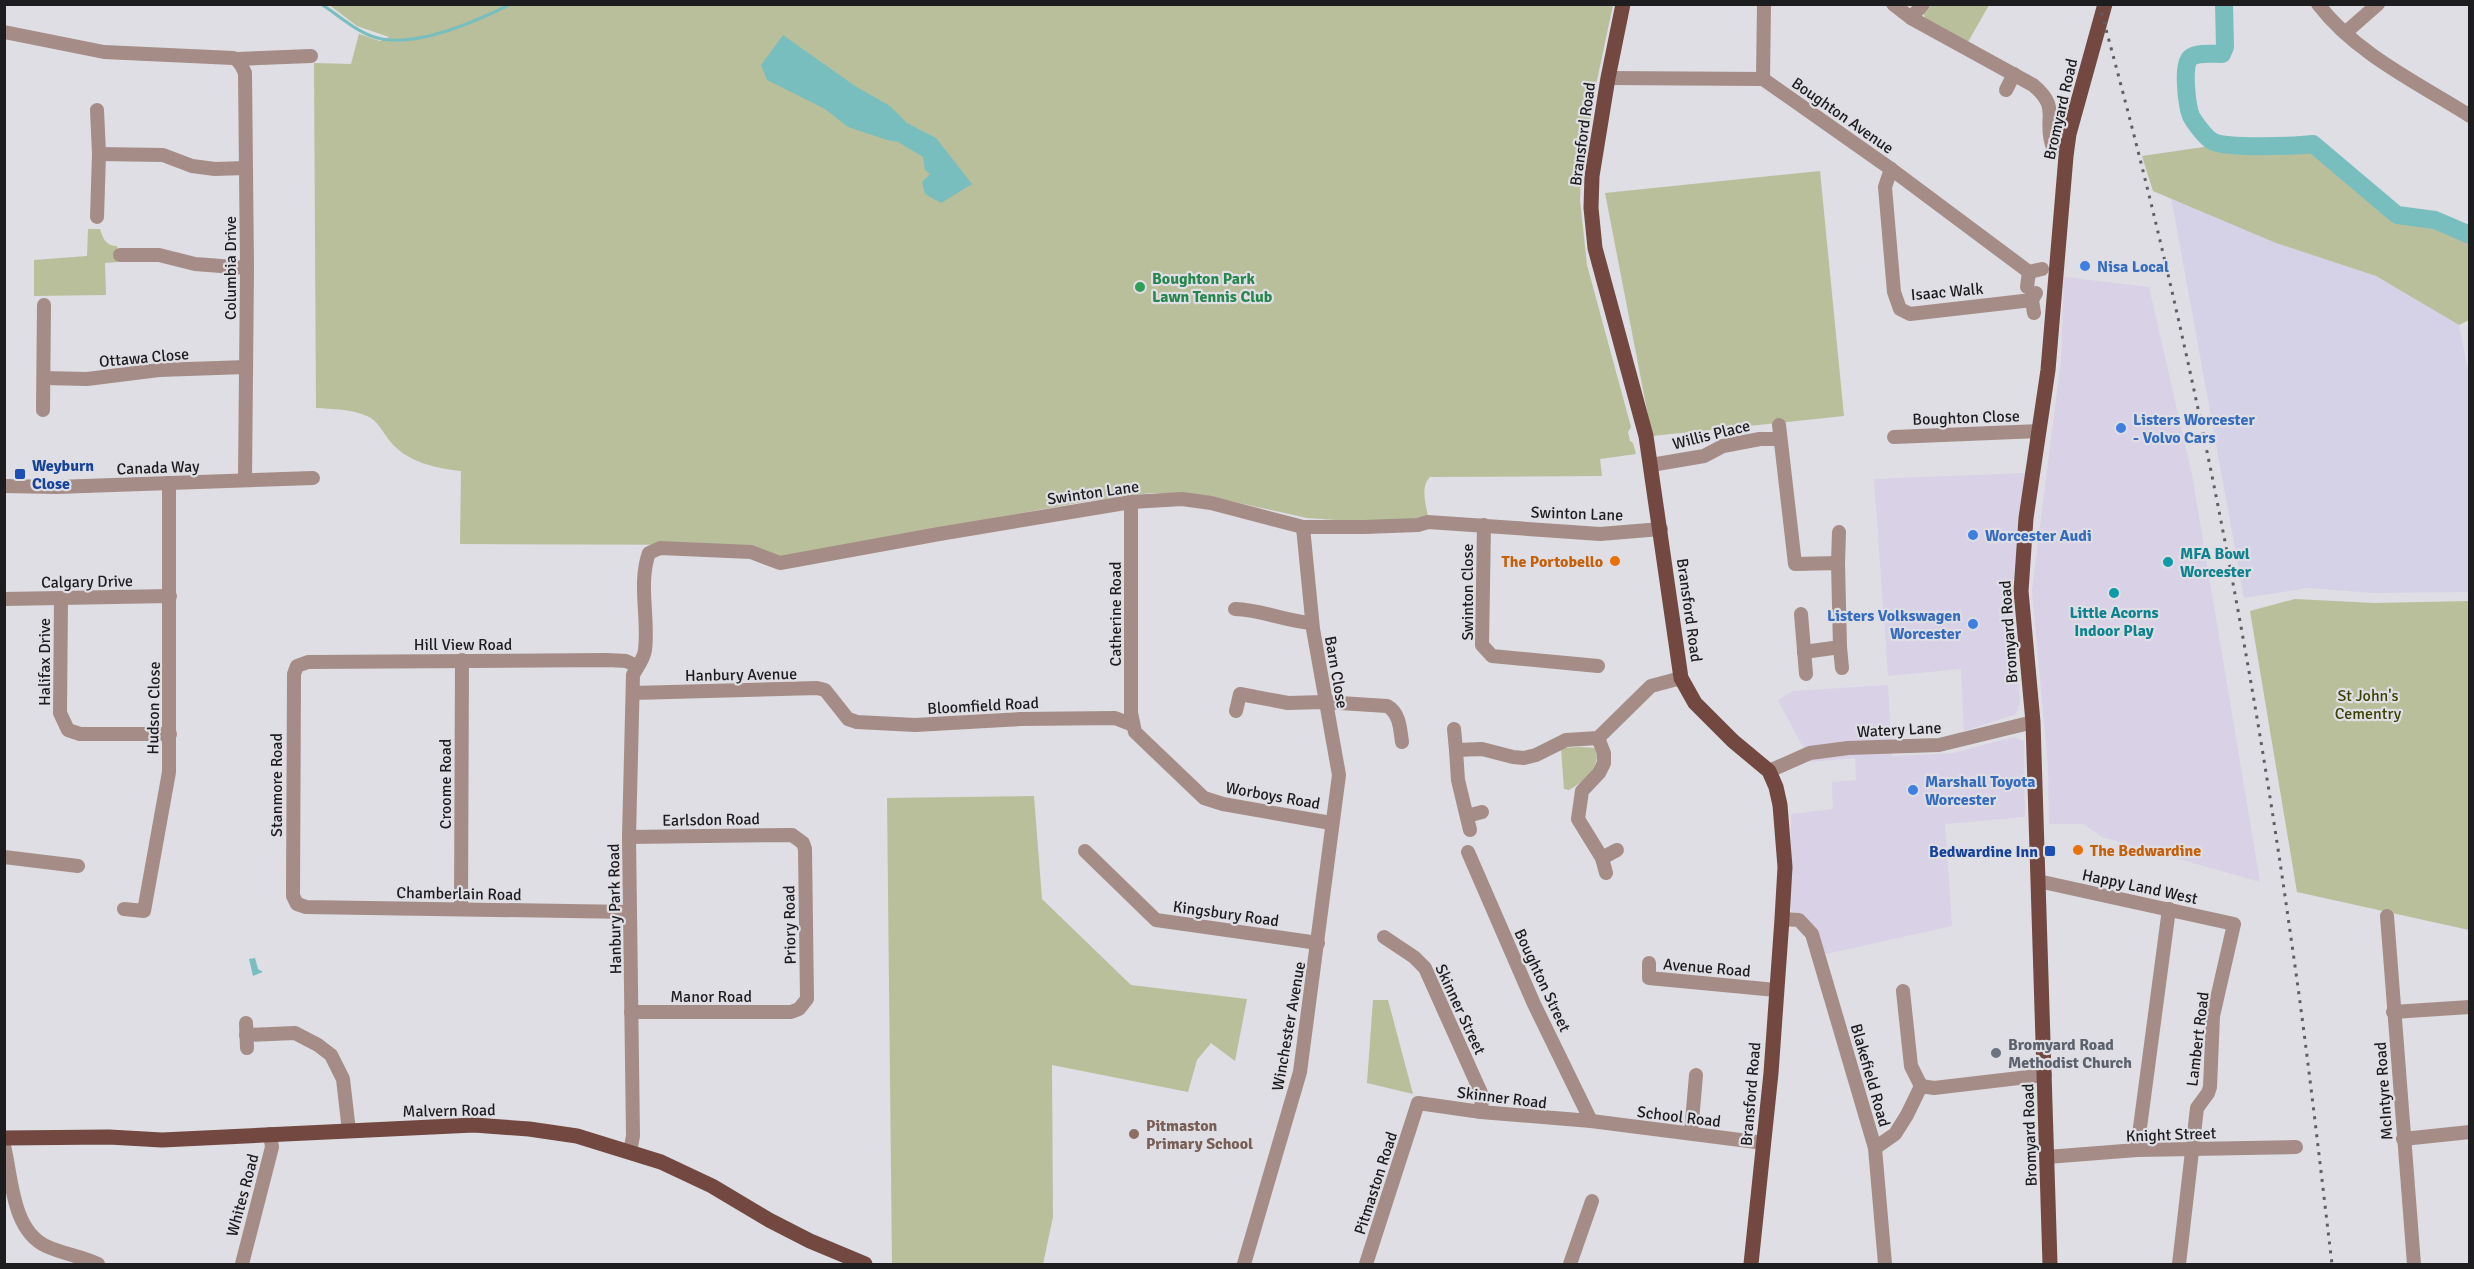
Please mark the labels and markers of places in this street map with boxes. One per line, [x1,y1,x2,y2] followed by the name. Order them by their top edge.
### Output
[2097,257,2169,277] place label: Nisa Local
[2078,259,2092,273] marker: Nisa Local
[1152,269,1273,307] place label: Boughton Park Lawn Tennis Club
[1133,280,1147,294] marker: Boughton Park Lawn Tennis Club
[2133,410,2255,448] place label: Listers Worcester - Volvo Cars
[2114,421,2128,435] marker: Listers Worcester - Volvo Cars
[32,456,94,494] place label: Weyburn Close
[13,467,27,481] marker: Weyburn Close
[1985,526,2092,546] place label: Worcester Audi
[1966,528,1980,542] marker: Worcester Audi
[2180,544,2252,582] place label: MFA Bowl Worcester
[1502,552,1603,572] place label: The Portobello
[1608,554,1622,568] marker: The Portobello
[2161,555,2175,569] marker: MFA Bowl Worcester
[2107,586,2121,600] marker: Little Acorns Indoor Play
[2069,603,2159,641] place label: Little Acorns Indoor Play
[1827,606,1962,644] place label: Listers Volkswagen Worcester
[1966,617,1980,631] marker: Listers Volkswagen Worcester
[1925,772,2036,810] place label: Marshall Toyota Worcester
[1906,783,1920,797] marker: Marshall Toyota Worcester
[2090,841,2201,861] place label: The Bedwardine
[1929,842,2038,862] place label: Bedwardine Inn
[2071,843,2085,857] marker: The Bedwardine
[2043,844,2057,858] marker: Bedwardine Inn
[2008,1035,2132,1073] place label: Bromyard Road Methodist Church
[1989,1046,2003,1060] marker: Bromyard Road Methodist Church
[1146,1116,1253,1154] place label: Pitmaston Primary School
[1127,1127,1141,1141] marker: Pitmaston Primary School

